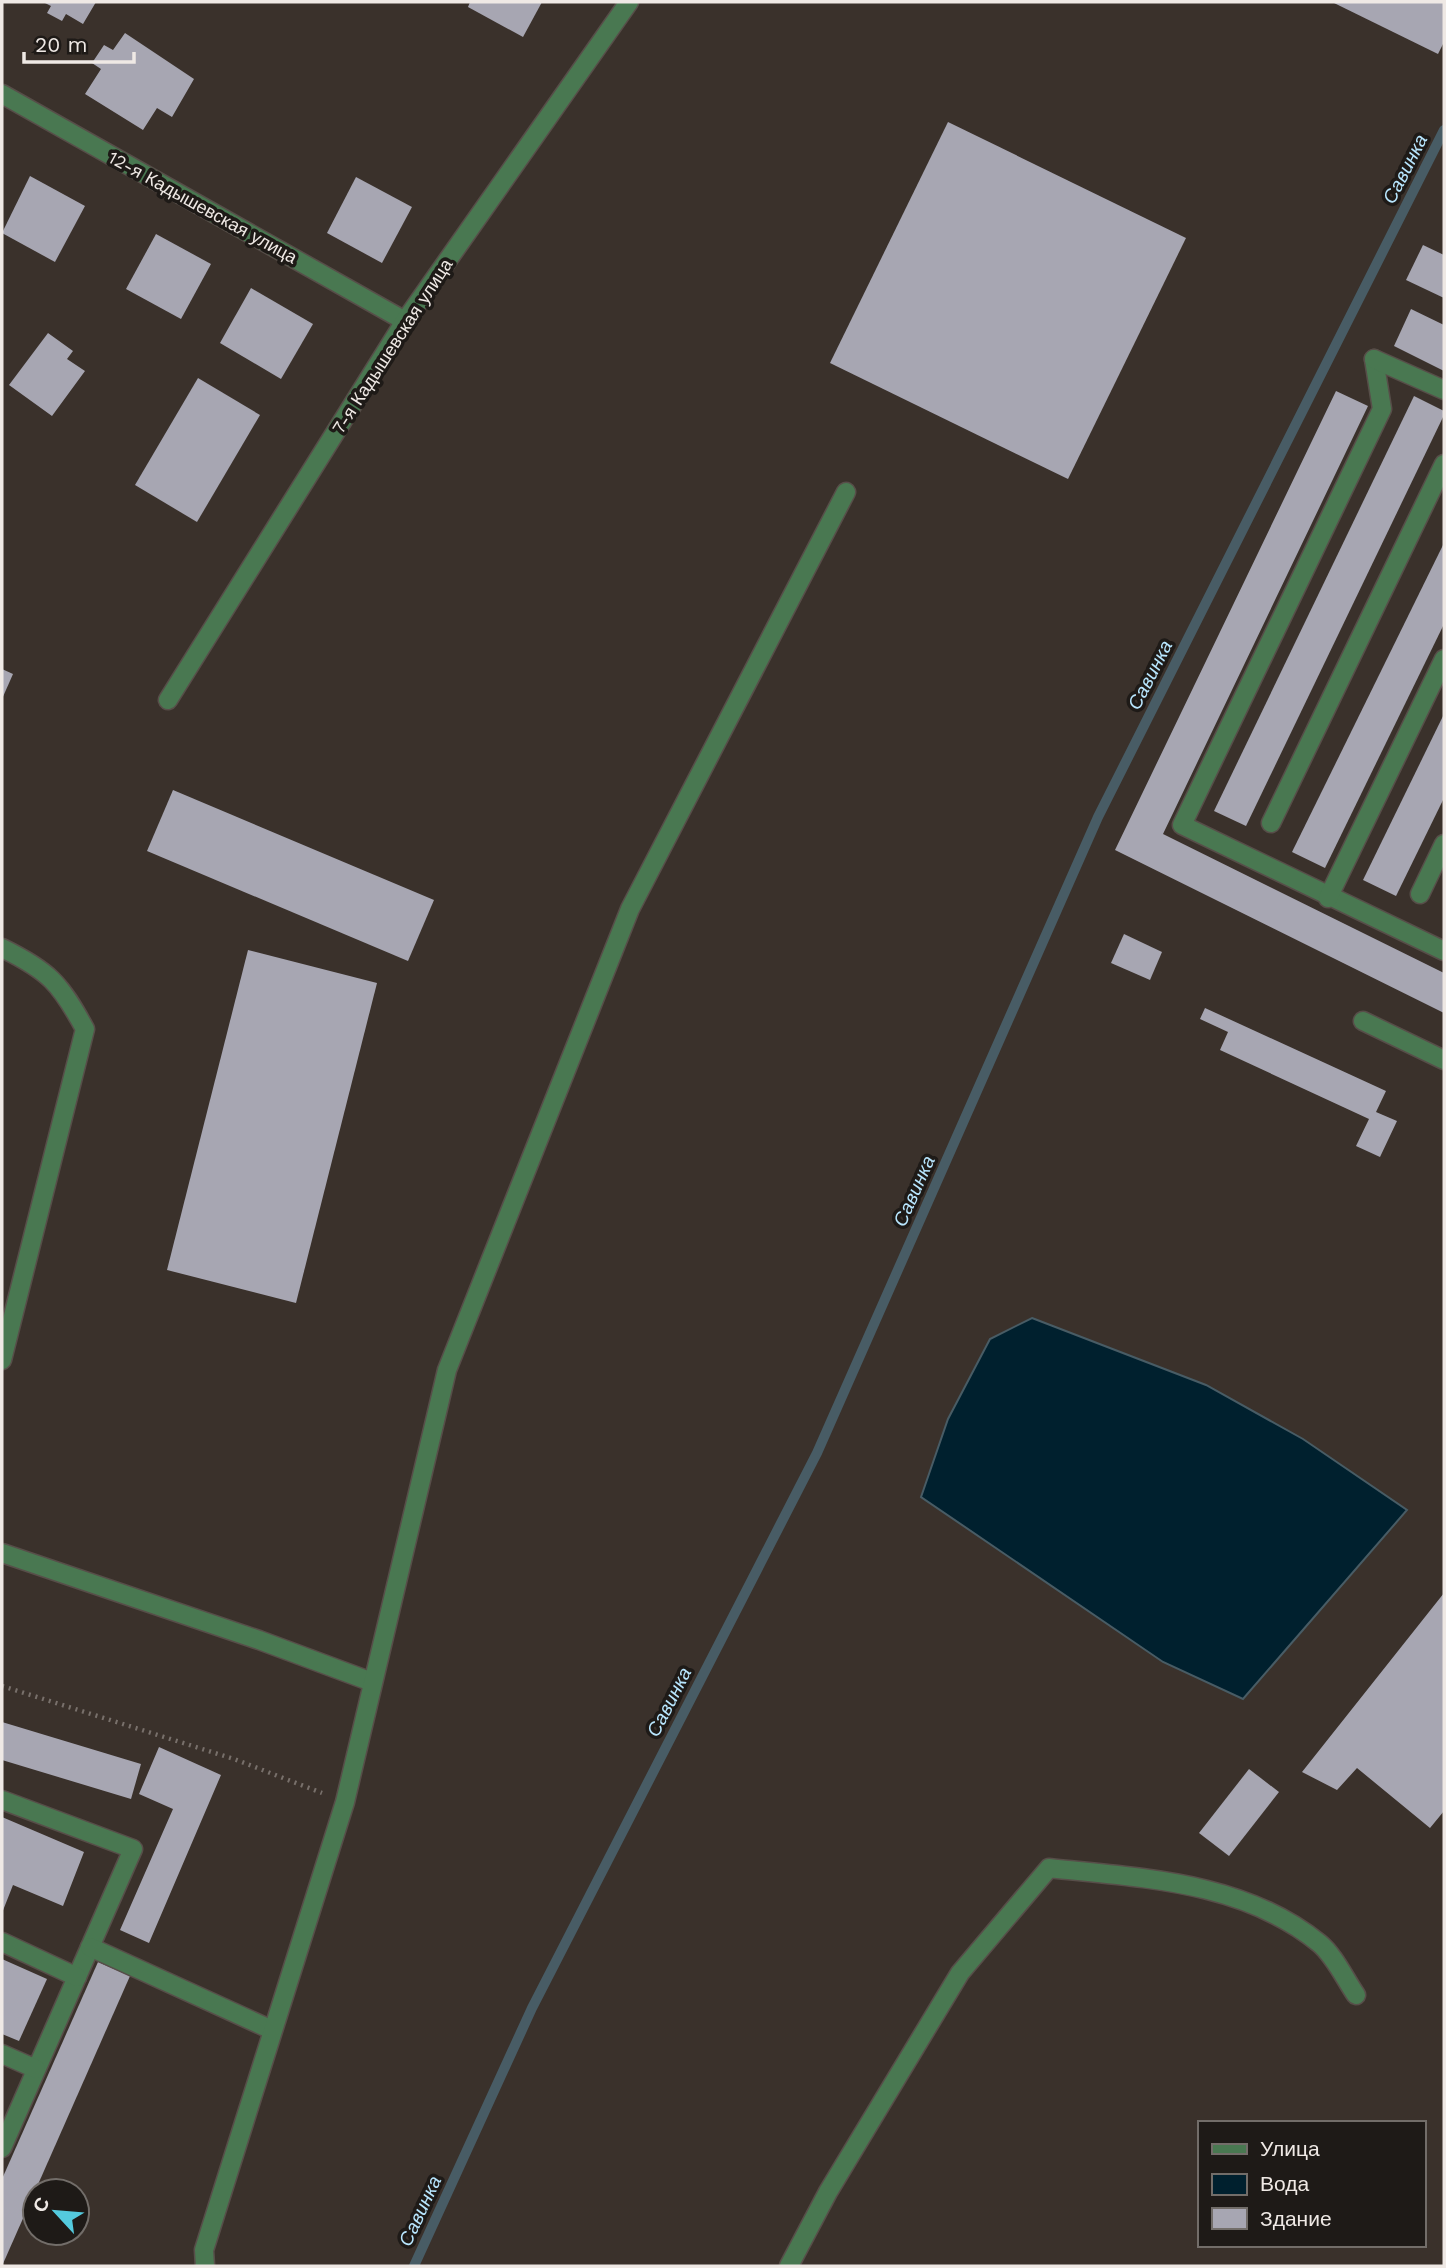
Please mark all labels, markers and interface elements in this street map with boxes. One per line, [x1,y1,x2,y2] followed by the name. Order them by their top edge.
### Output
[24,21,135,65] scale bar
[35,32,87,57] text: 20 m
[1378,130,1432,208] water label: Савинка
[105,146,302,268] street label: 12-я Кадышевская улица
[327,254,457,438] street label: 7-я Кадышевская улица
[1123,636,1177,714] water label: Савинка
[888,1152,940,1230] water label: Савинка
[642,1663,696,1741] water label: Савинка
[1198,2121,1425,2247] legend
[1260,2136,1320,2161] text: Улица
[1260,2171,1309,2196] text: Вода
[394,2172,446,2250] water label: Савинка
[21,2177,91,2247] north arrow
[28,2193,55,2216] text: С
[1260,2206,1332,2231] text: Здание

